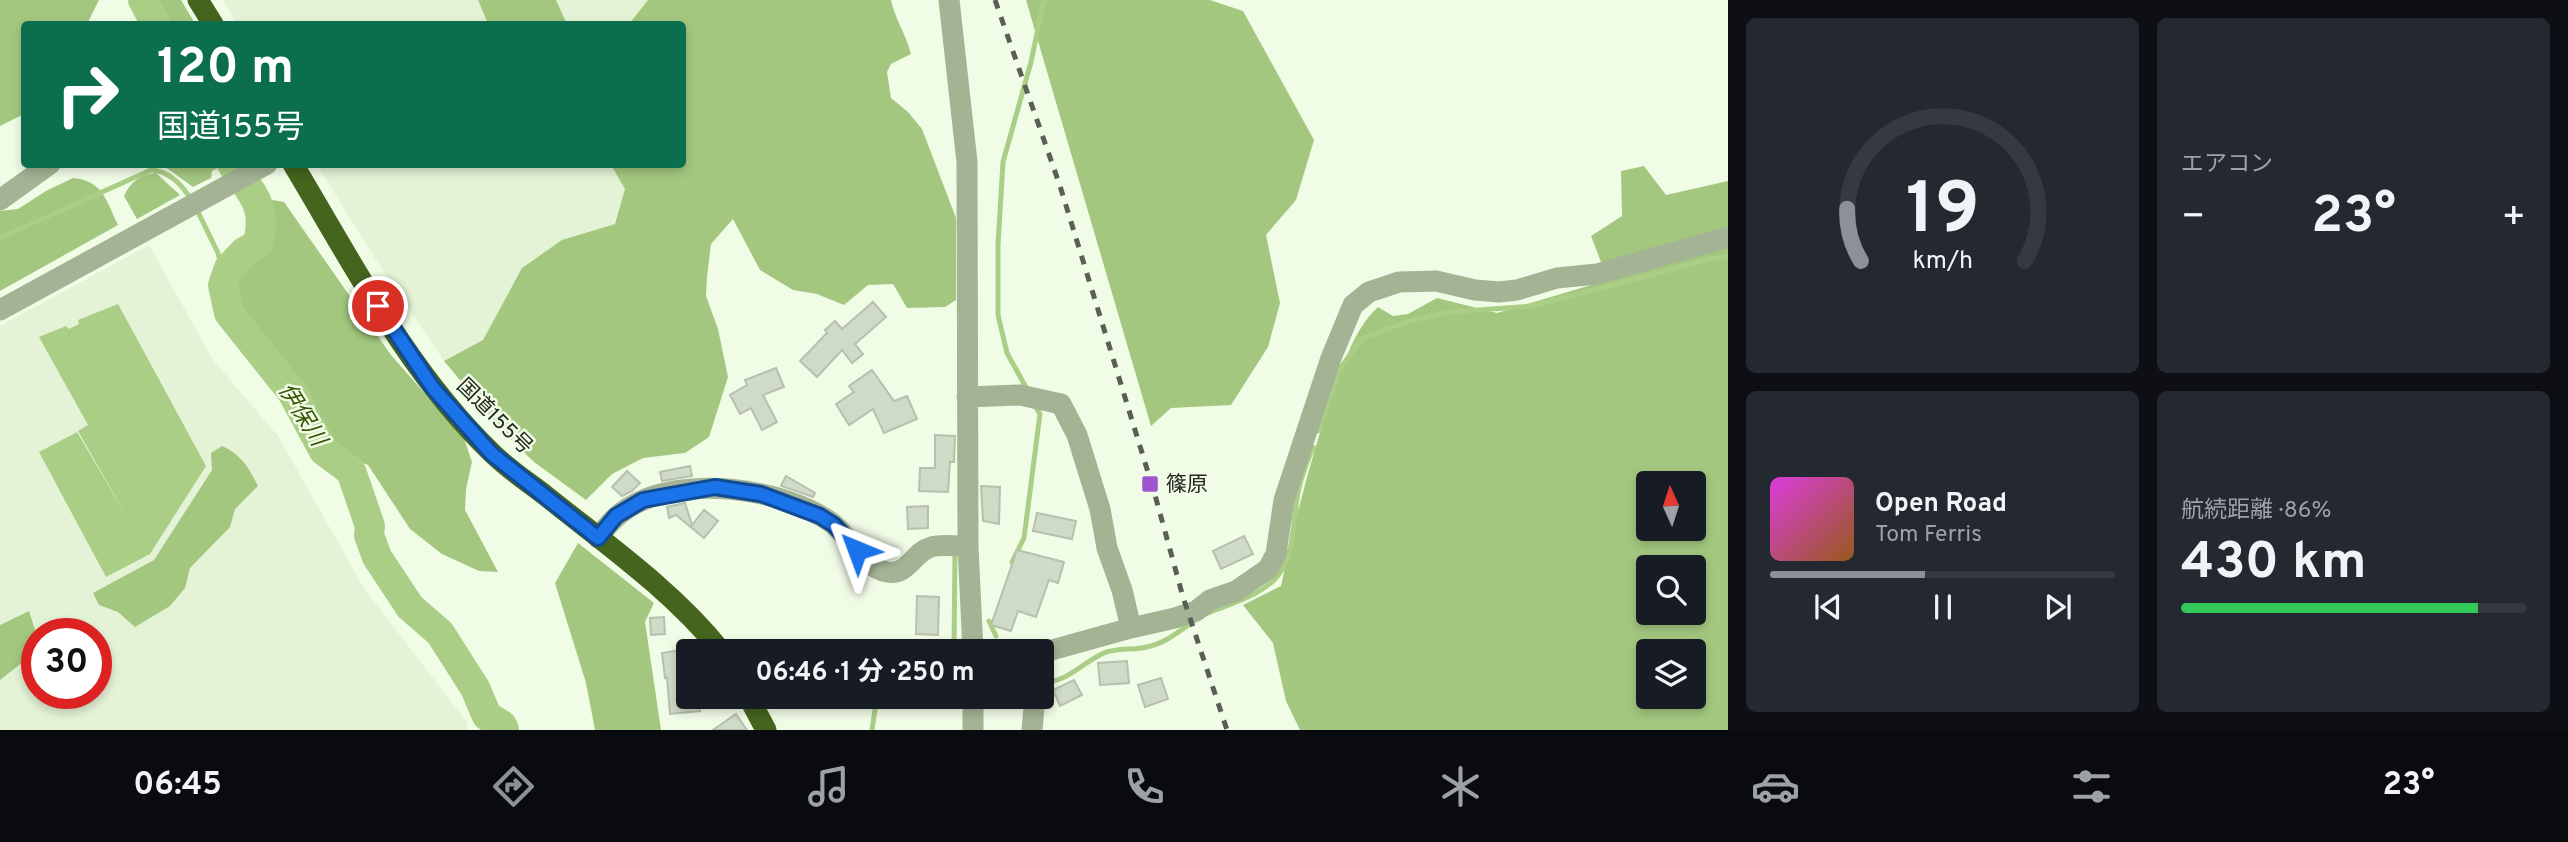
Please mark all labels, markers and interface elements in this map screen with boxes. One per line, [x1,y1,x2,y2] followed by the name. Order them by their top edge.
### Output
[157,39,294,101] text: 120 m
[42,49,133,140] icon: right
[157,109,305,149] text: 国道155号
[2181,151,2273,180] text: エアコン
[1906,168,1979,260] text: 19
[2311,185,2396,251] text: 23°
[2181,194,2206,243] text: −
[2501,194,2526,243] text: +
[1912,246,1973,278] text: km/h
[348,276,408,336] pin
[359,287,397,325] icon: arrive
[450,373,538,461] street label: 国道155号
[270,378,333,455] water label: 伊保川
[1636,471,1706,541] north arrow
[1636,471,1706,709] map controls
[1166,472,1208,499] place label: 篠原
[1140,474,1160,494] marker: 篠原
[1875,488,2007,521] text: Open Road
[2181,497,2332,526] text: 航続距離 · 86%
[820,513,894,587] position arrow
[1875,521,1982,550] text: Tom Ferris
[2181,531,2367,597] text: 430 km
[1636,555,1706,625] button: search
[1809,588,1847,626] icon: previous
[1924,588,1962,626] icon: pause
[2039,588,2077,626] icon: next
[21,618,112,709] speed limit sign: 30
[1636,639,1706,709] button: layers
[755,657,975,690] text: 06:46 · 1 分 · 250 m
[489,762,538,811] icon: directions
[804,762,853,811] icon: music
[1120,762,1169,811] icon: phone
[1436,762,1485,811] icon: climate
[1751,762,1800,811] icon: car
[2067,762,2116,811] icon: filters
[133,766,222,806] text: 06:45
[2383,766,2435,806] text: 23°

